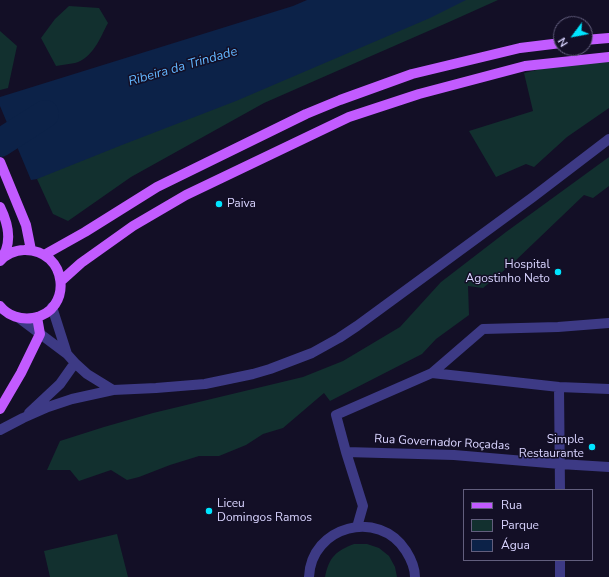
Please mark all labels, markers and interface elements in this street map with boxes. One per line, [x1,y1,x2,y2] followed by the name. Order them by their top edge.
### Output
[553,16,593,56] north arrow
[555,35,572,50] text: N
[127,44,239,90] water label: Ribeira da Trindade
[227,197,256,211] place label: Paiva
[214,199,224,209] marker: Paiva
[465,258,550,286] place label: Hospital Agostinho Neto
[553,267,563,277] marker: Hospital Agostinho Neto
[374,432,510,454] street label: Rua Governador Roçadas
[519,433,584,461] place label: Simple Restaurante
[587,442,597,452] marker: Simple Restaurante
[463,489,593,561] legend
[217,497,312,525] place label: Liceu Domingos Ramos
[501,497,522,513] text: Rua
[204,506,214,516] marker: Liceu Domingos Ramos
[501,517,539,533] text: Parque
[501,537,530,553] text: Água

